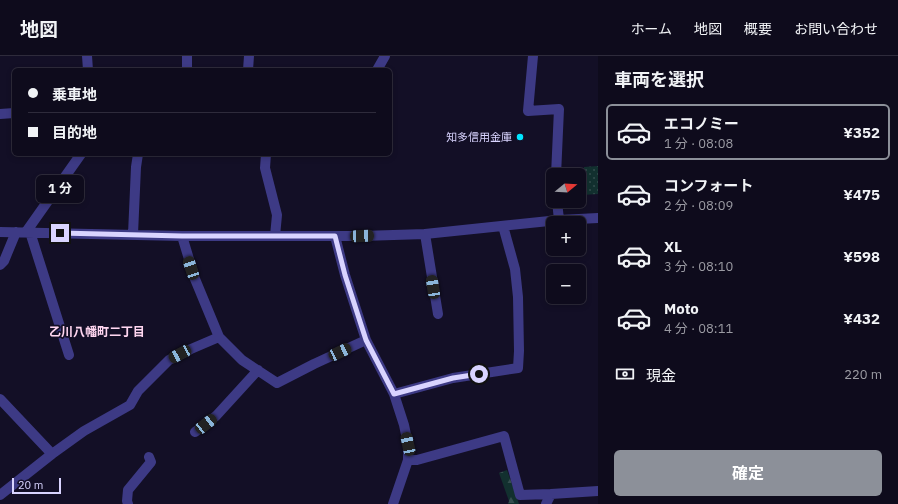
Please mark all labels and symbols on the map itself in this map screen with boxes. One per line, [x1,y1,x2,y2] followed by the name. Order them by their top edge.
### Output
[446,130,512,144] place label: 知多信用金庫
[515,132,525,142] marker: 知多信用金庫
[546,168,586,208] north arrow
[36,175,84,203] callout: 1 分
[51,224,69,242] route end
[350,230,374,242] car
[182,255,200,281] car
[425,274,441,300] car
[49,324,145,339] district label: 乙川八幡町二丁目
[327,341,353,363] car
[167,343,193,365] car
[470,365,488,383] route start
[193,412,219,436] car
[400,431,416,457] car
[12,476,61,495] scale bar

